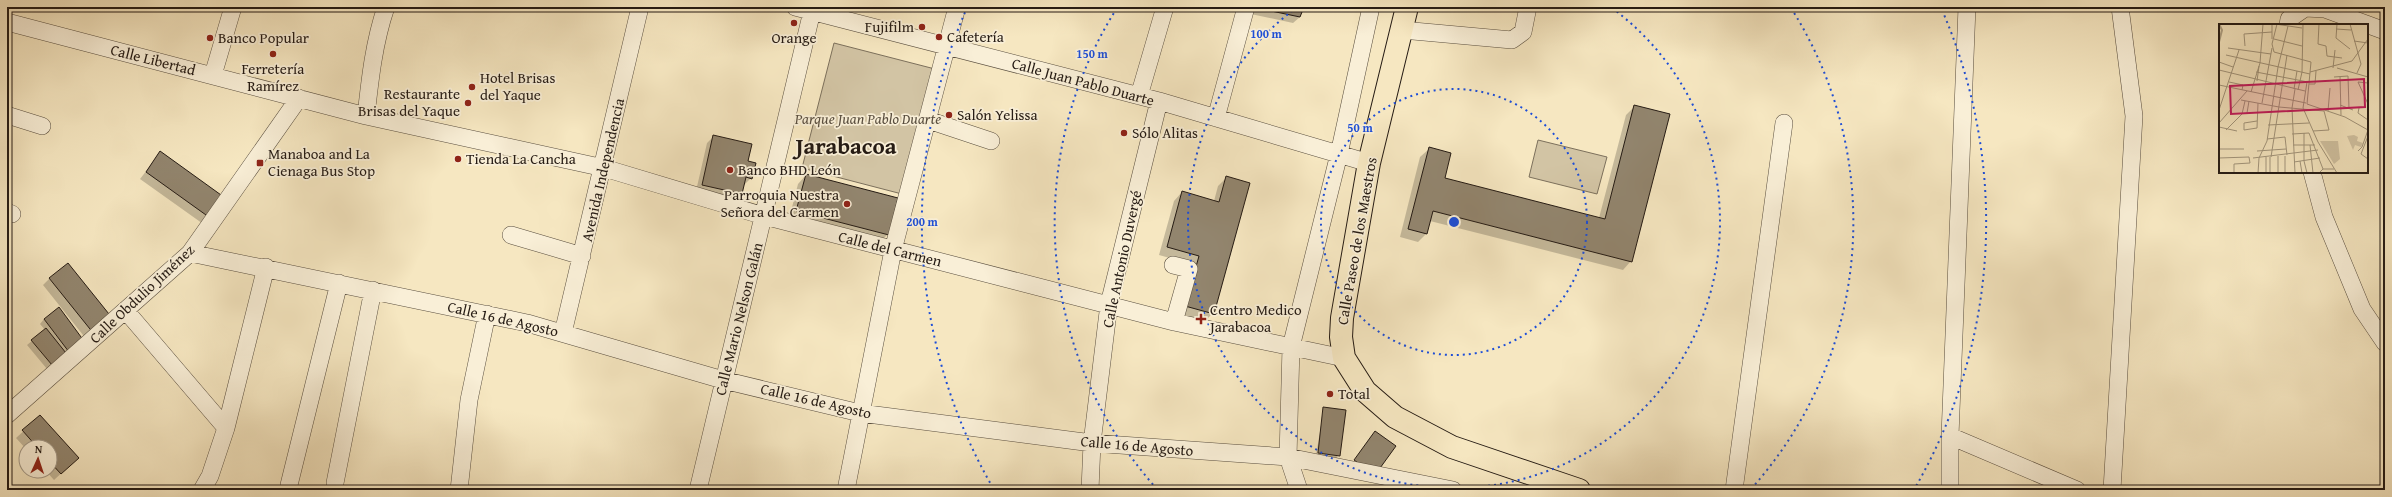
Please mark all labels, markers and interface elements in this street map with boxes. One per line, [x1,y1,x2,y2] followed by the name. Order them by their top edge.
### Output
[865,16,915,37] place label: Fujifilm
[789,18,799,28] marker: Orange
[917,22,927,32] marker: Fujifilm
[2219,24,2368,173] inset map
[1250,25,1283,42] text: 100 m
[947,26,1004,47] place label: Cafetería
[218,27,309,48] place label: Banco Popular
[771,27,817,48] place label: Orange
[934,32,944,42] marker: Cafetería
[205,33,215,43] marker: Banco Popular
[108,39,198,80] street label: Calle Libertad
[1076,45,1109,62] text: 150 m
[268,49,278,59] marker: Ferretería Ramírez
[1010,52,1157,111] street label: Calle Juan Pablo Duarte
[242,58,304,96] place label: Ferretería Ramírez
[480,67,555,105] place label: Hotel Brisas del Yaque
[467,82,477,92] marker: Hotel Brisas del Yaque
[358,83,460,121] place label: Restaurante Brisas del Yaque
[576,96,629,244] street label: Avenida Independencia
[463,98,473,108] marker: Restaurante Brisas del Yaque
[957,104,1038,125] place label: Salón Yelissa
[794,108,941,129] park label: Parque Juan Pablo Duarte
[944,110,954,120] marker: Salón Yelissa
[1347,119,1373,136] text: 50 m
[1132,122,1198,143] place label: Sólo Alitas
[1119,128,1129,138] marker: Sólo Alitas
[792,129,897,162] district label: Jarabacoa
[268,143,375,181] place label: Manaboa and La Cienaga Bus Stop
[466,148,576,169] place label: Tienda La Cancha
[453,154,463,164] marker: Tienda La Cancha
[1331,155,1382,326] street label: Calle Paseo de los Maestros
[255,158,265,168] marker: Manaboa and La Cienaga Bus Stop
[738,159,841,180] place label: Banco BHD León
[725,165,735,175] marker: Banco BHD León
[720,184,840,222] place label: Parroquia Nuestra Señora del Carmen
[1097,188,1146,330] street label: Calle Antonio Duvergé
[842,199,852,209] marker: Parroquia Nuestra Señora del Carmen
[906,213,939,230] text: 200 m
[1447,215,1461,229] centre of rings
[836,226,945,272] street label: Calle del Carmen
[85,239,199,348] street label: Calle Obdulio Jiménez
[709,240,768,397] street label: Calle Mario Nelson Galán
[446,296,561,342] street label: Calle 16 de Agosto
[1208,299,1302,337] place label: Centro Medico Jarabacoa
[1195,313,1207,325] marker: Centro Medico Jarabacoa
[759,378,874,424] street label: Calle 16 de Agosto
[1338,383,1370,404] place label: Total
[1325,389,1335,399] marker: Total
[1080,430,1195,461] street label: Calle 16 de Agosto
[18,439,58,479] north arrow
[34,441,43,457] text: N

